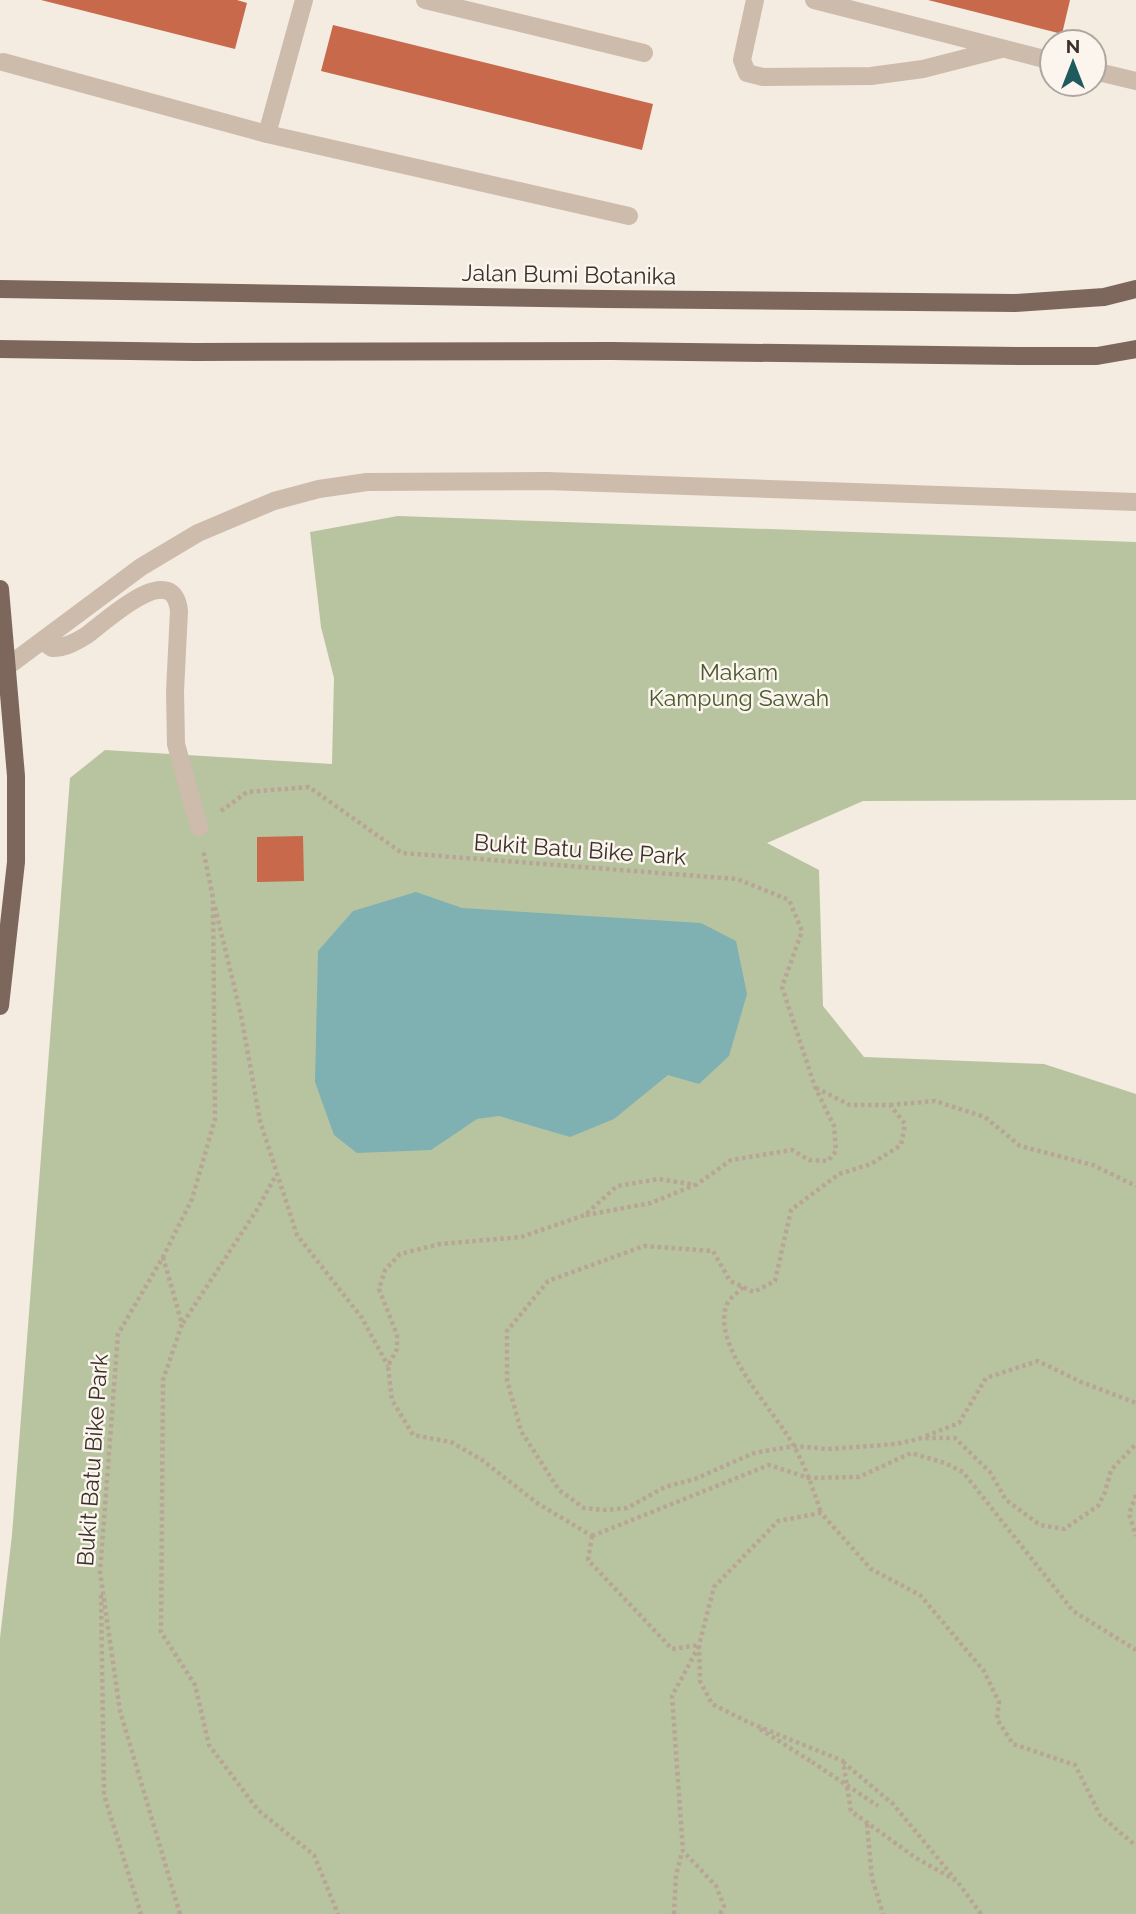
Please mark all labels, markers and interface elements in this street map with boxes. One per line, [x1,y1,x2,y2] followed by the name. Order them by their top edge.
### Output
[1038,28,1108,98] north arrow
[1066,35,1080,57] text: N
[461,259,677,289] street label: Jalan Bumi Botanika
[649,658,829,711] park label: Makam Kampung Sawah
[473,828,687,870] street label: Bukit Batu Bike Park
[71,1353,113,1567] street label: Bukit Batu Bike Park

